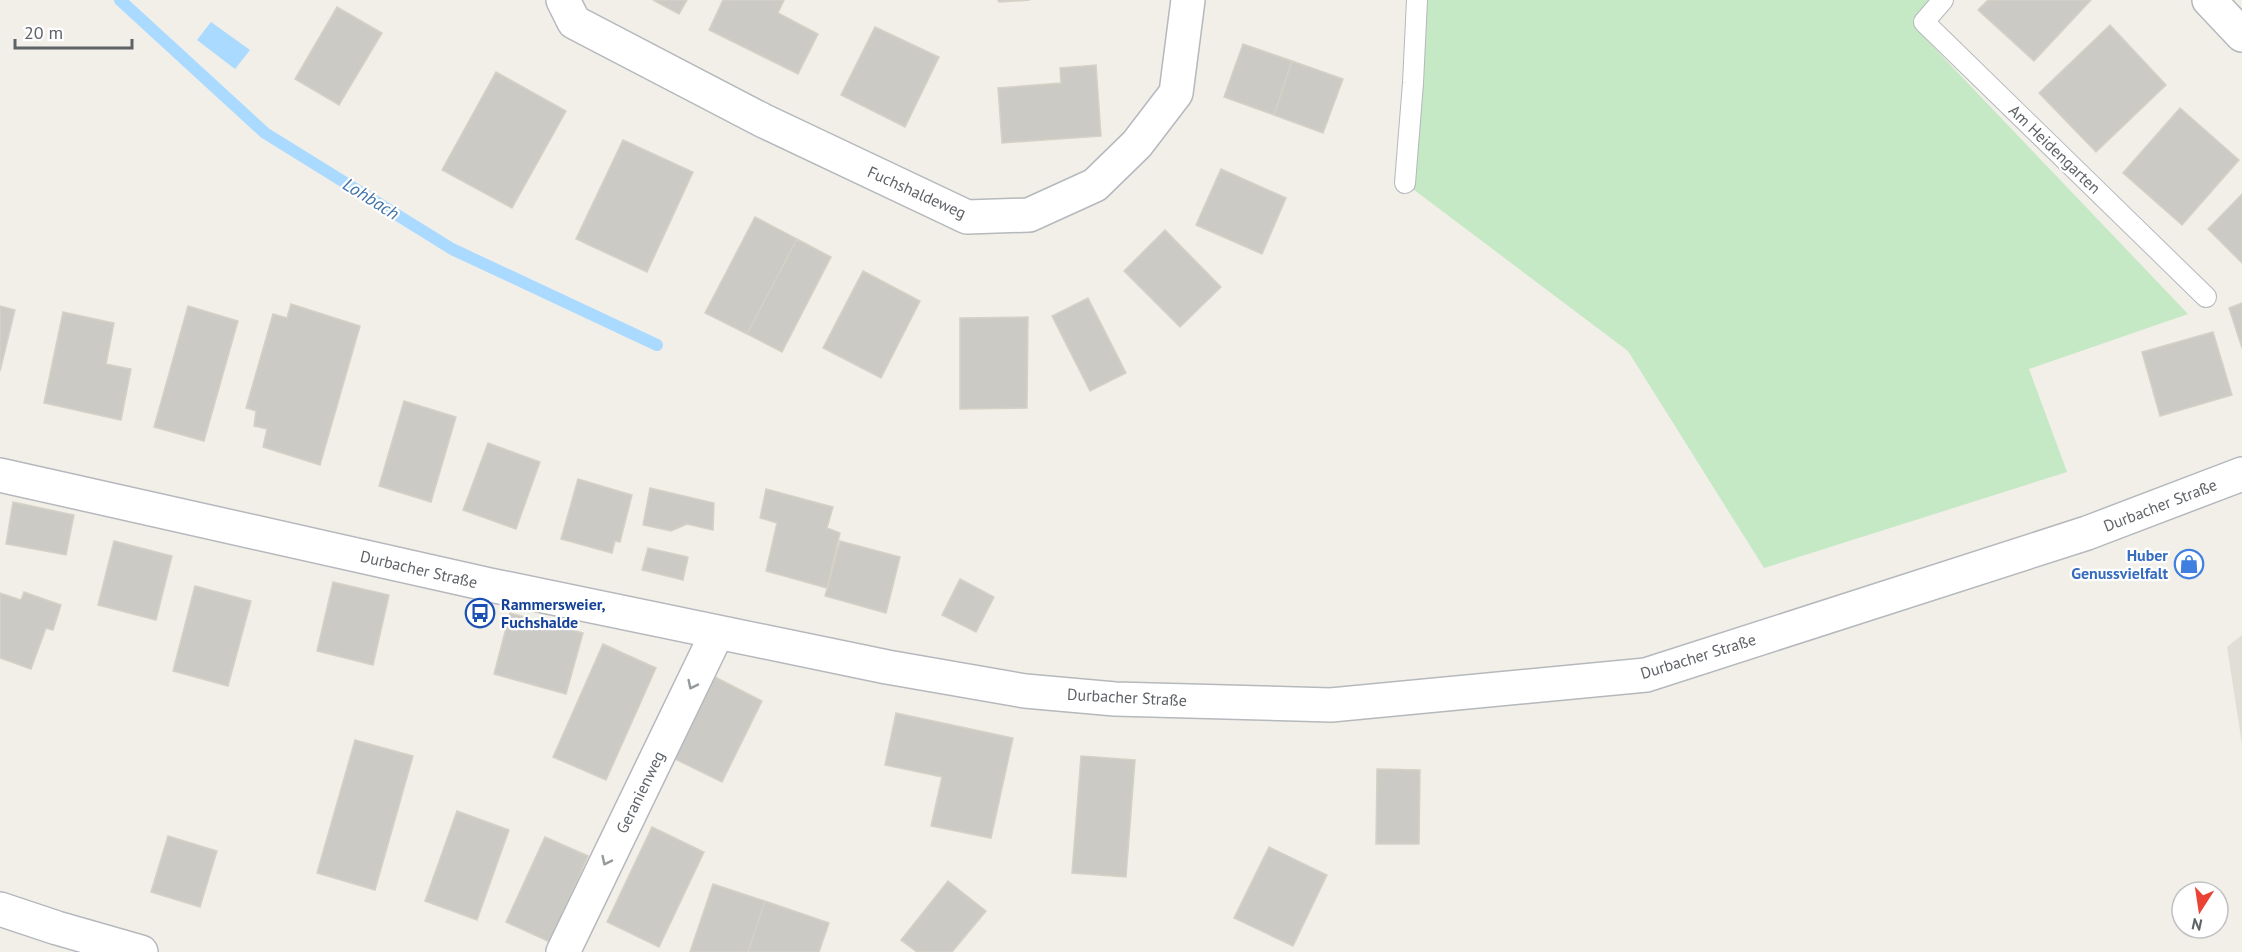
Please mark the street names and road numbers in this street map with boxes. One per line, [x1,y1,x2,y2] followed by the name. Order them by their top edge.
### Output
[2005,100,2105,198] street label: Am Heidengarten
[865,161,969,223] street label: Fuchshaldeweg
[2100,474,2220,536] street label: Durbacher Straße
[358,546,480,592] street label: Durbacher Straße
[1638,629,1758,683] street label: Durbacher Straße
[1067,684,1187,710] street label: Durbacher Straße
[611,747,669,837] street label: Geranienweg

